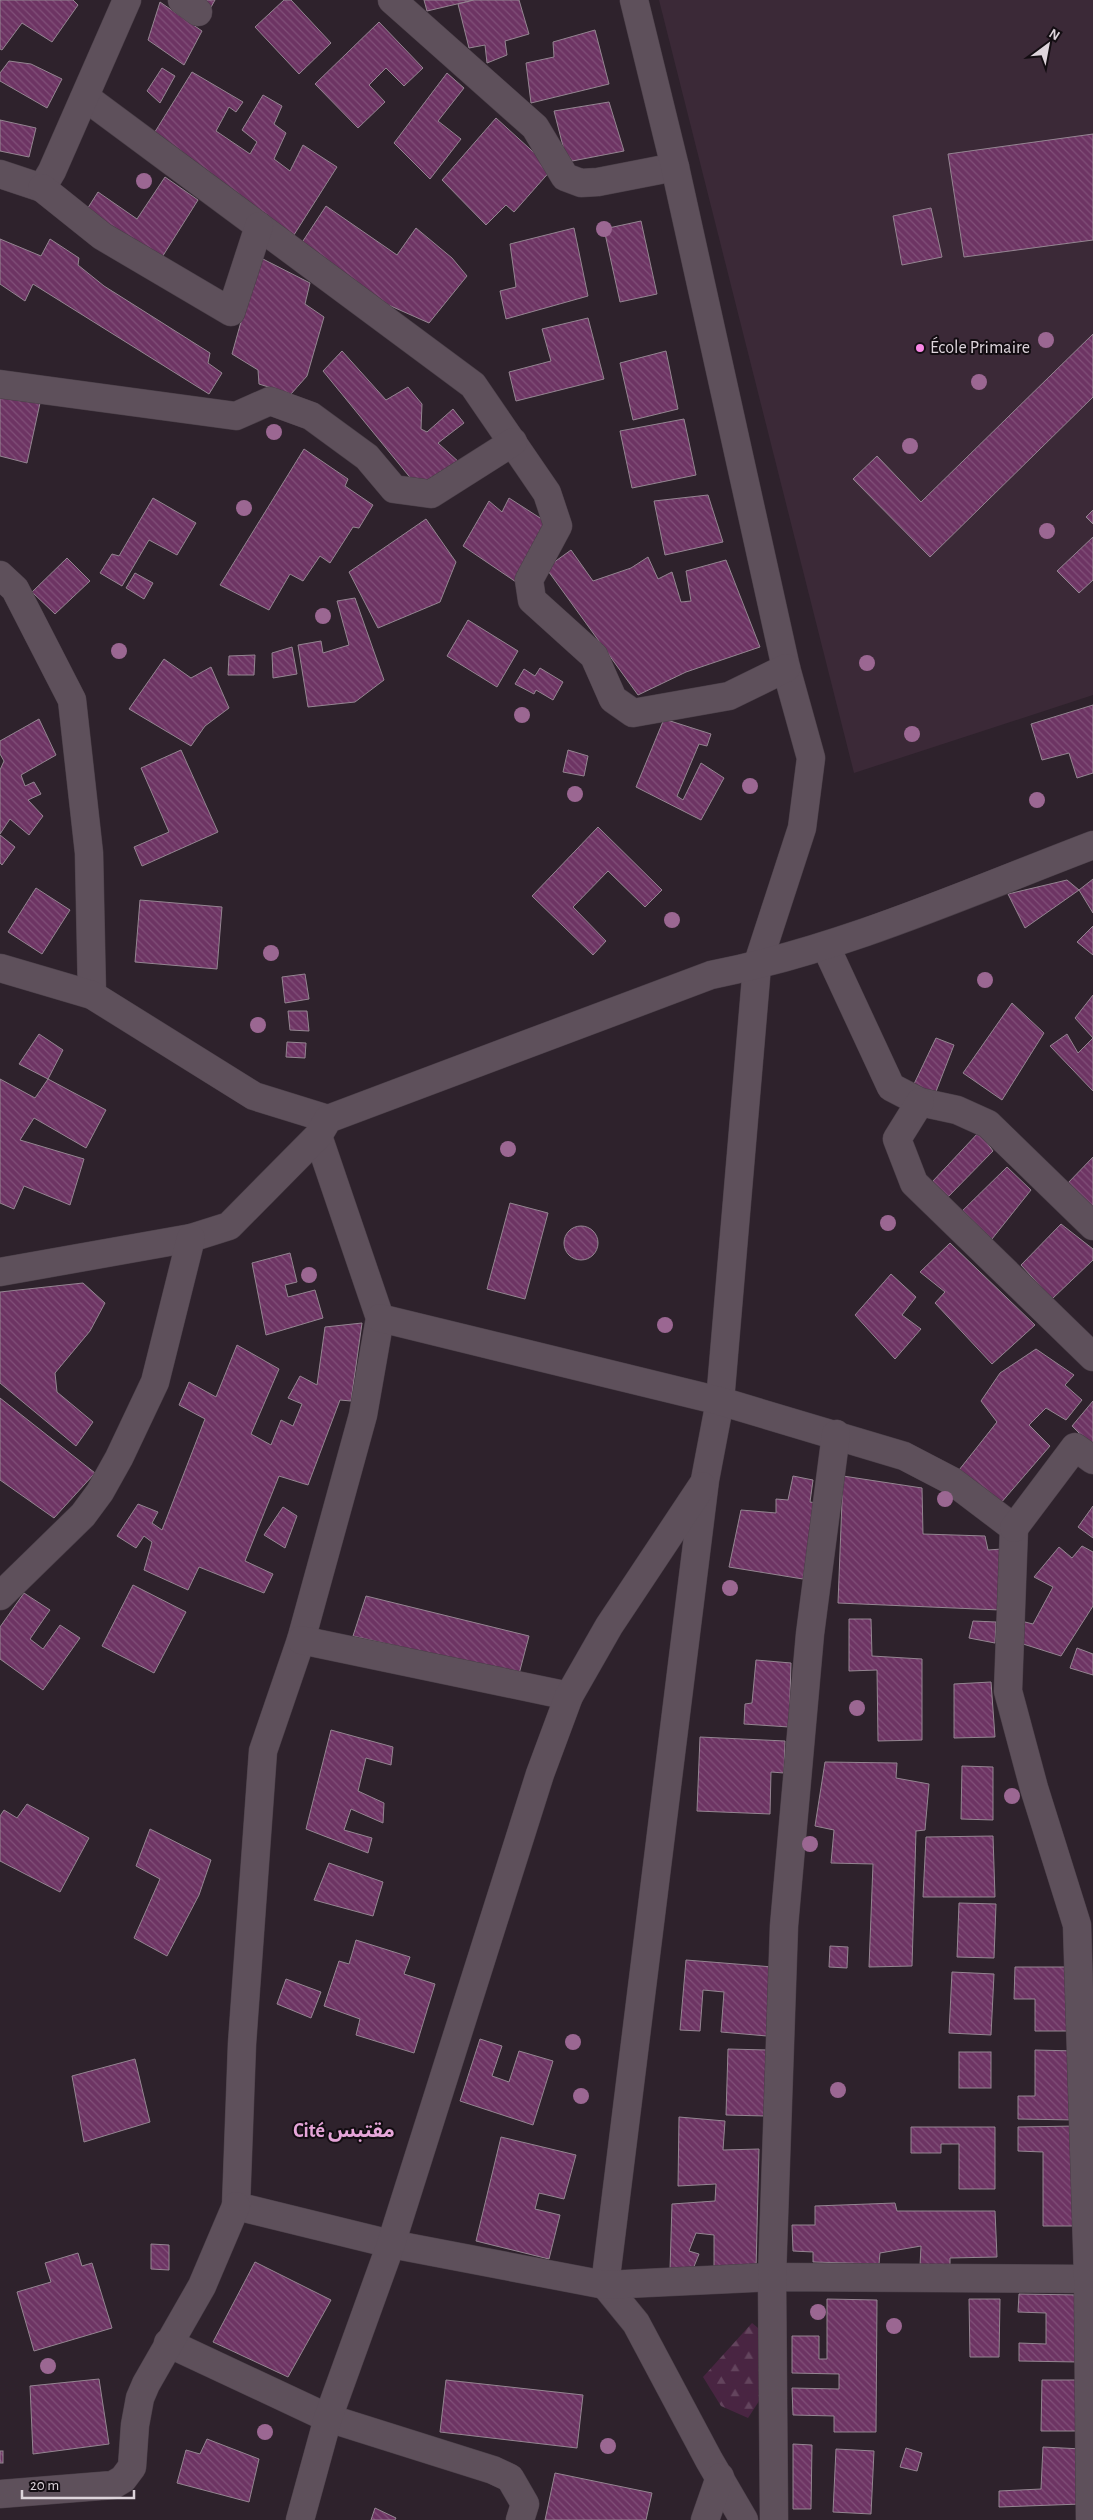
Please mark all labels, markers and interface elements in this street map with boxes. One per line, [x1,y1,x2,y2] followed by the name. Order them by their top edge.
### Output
[1023,20,1073,70] north arrow
[1047,26,1062,43] text: N
[930,336,1030,357] place label: École Primaire
[914,342,926,354] marker: École Primaire
[293,2121,395,2142] district label: Cité مقتبس
[22,2468,135,2500] scale bar
[30,2478,59,2493] text: 20 m

